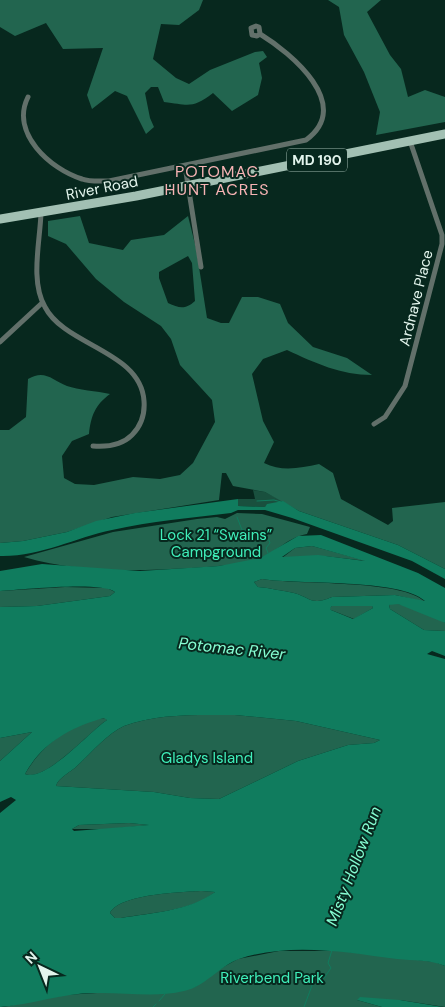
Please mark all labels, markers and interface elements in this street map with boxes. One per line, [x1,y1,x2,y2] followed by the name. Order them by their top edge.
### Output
[287,148,347,172] road number: MD 190
[165,161,269,200] district label: POTOMAC HUNT ACRES
[64,171,140,205] street label: River Road
[394,248,438,348] street label: Ardnave Place
[160,525,273,562] park label: Lock 21 “Swains” Campground
[178,632,287,665] water label: Potomac River
[161,748,253,768] park label: Gladys Island
[321,804,386,929] water label: Misty Hollow Run
[15,942,65,992] north arrow
[21,947,41,968] text: N
[220,968,324,988] park label: Riverbend Park

